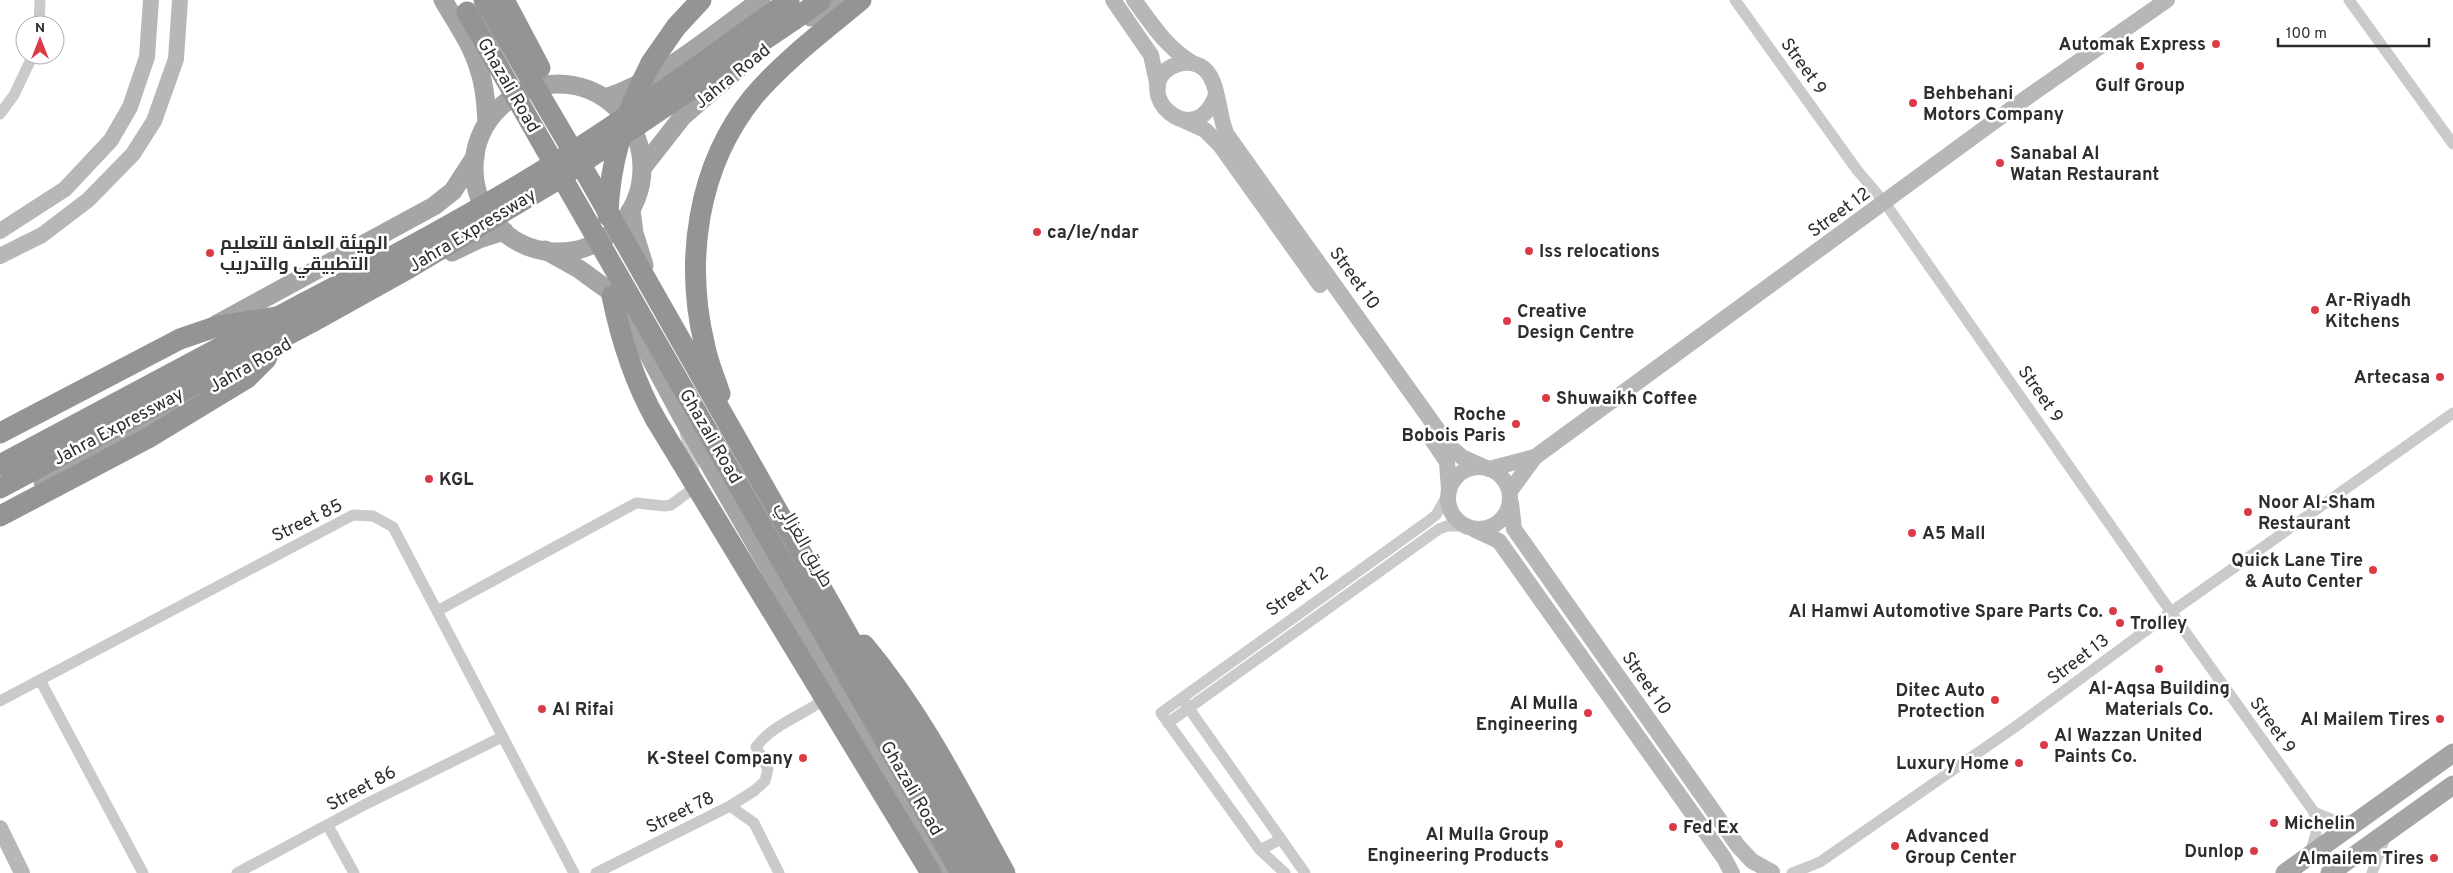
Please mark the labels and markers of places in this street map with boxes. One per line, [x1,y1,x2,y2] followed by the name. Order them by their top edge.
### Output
[2059,34,2206,57] place label: Automak Express
[2210,38,2222,50] marker: Automak Express
[2134,60,2146,72] marker: Gulf Group
[2095,75,2185,98] place label: Gulf Group
[1923,83,2064,127] place label: Behbehani Motors Company
[1907,97,1919,109] marker: Behbehani Motors Company
[2010,143,2159,187] place label: Sanabal Al Watan Restaurant
[1994,157,2006,169] marker: Sanabal Al Watan Restaurant
[1047,222,1139,245] place label: ca/le/ndar
[1031,226,1043,238] marker: ca/le/ndar
[220,233,388,279] place label: الهيئة العامة للتعليم التطبيقي والتدريب
[1539,241,1660,264] place label: Iss relocations
[1523,245,1535,257] marker: Iss relocations
[204,247,216,259] marker: الهيئة العامة للتعليم التطبيقي والتدريب
[2325,290,2411,334] place label: Ar-Riyadh Kitchens
[1517,301,1634,345] place label: Creative Design Centre
[2309,304,2321,316] marker: Ar-Riyadh Kitchens
[1501,315,1513,327] marker: Creative Design Centre
[2354,367,2430,390] place label: Artecasa
[2434,371,2446,383] marker: Artecasa
[1556,388,1697,411] place label: Shuwaikh Coffee
[1540,392,1552,404] marker: Shuwaikh Coffee
[1402,404,1506,448] place label: Roche Bobois Paris
[1510,418,1522,430] marker: Roche Bobois Paris
[439,469,473,492] place label: KGL
[423,473,435,485] marker: KGL
[2258,492,2376,536] place label: Noor Al-Sham Restaurant
[2242,506,2254,518] marker: Noor Al-Sham Restaurant
[1922,523,1986,546] place label: A5 Mall
[1906,527,1918,539] marker: A5 Mall
[2231,550,2364,594] place label: Quick Lane Tire & Auto Center
[2367,564,2379,576] marker: Quick Lane Tire & Auto Center
[1788,601,2103,624] place label: Al Hamwi Automotive Spare Parts Co.
[2107,605,2119,617] marker: Al Hamwi Automotive Spare Parts Co.
[2130,613,2187,636] place label: Trolley
[2114,617,2126,629] marker: Trolley
[2153,663,2165,675] marker: Al-Aqsa Building Materials Co.
[2088,678,2230,722] place label: Al-Aqsa Building Materials Co.
[1895,680,1985,724] place label: Ditec Auto Protection
[1476,693,1578,737] place label: Al Mulla Engineering
[1989,694,2001,706] marker: Ditec Auto Protection
[552,699,614,722] place label: Al Rifai
[536,703,548,715] marker: Al Rifai
[1582,707,1594,719] marker: Al Mulla Engineering
[2300,709,2430,732] place label: Al Mailem Tires
[2434,713,2446,725] marker: Al Mailem Tires
[2054,725,2202,769] place label: Al Wazzan United Paints Co.
[2038,739,2050,751] marker: Al Wazzan United Paints Co.
[647,748,793,771] place label: K-Steel Company
[797,752,809,764] marker: K-Steel Company
[1896,753,2009,776] place label: Luxury Home
[2013,757,2025,769] marker: Luxury Home
[2284,813,2355,836] place label: Michelin
[1683,817,1739,840] place label: Fed Ex
[2268,817,2280,829] marker: Michelin
[1667,821,1679,833] marker: Fed Ex
[1367,824,1549,868] place label: Al Mulla Group Engineering Products
[1905,826,2017,870] place label: Advanced Group Center
[1553,838,1565,850] marker: Al Mulla Group Engineering Products
[1889,840,1901,852] marker: Advanced Group Center
[2184,841,2244,864] place label: Dunlop
[2248,845,2260,857] marker: Dunlop
[2298,848,2424,871] place label: Almailem Tires
[2428,852,2440,864] marker: Almailem Tires

